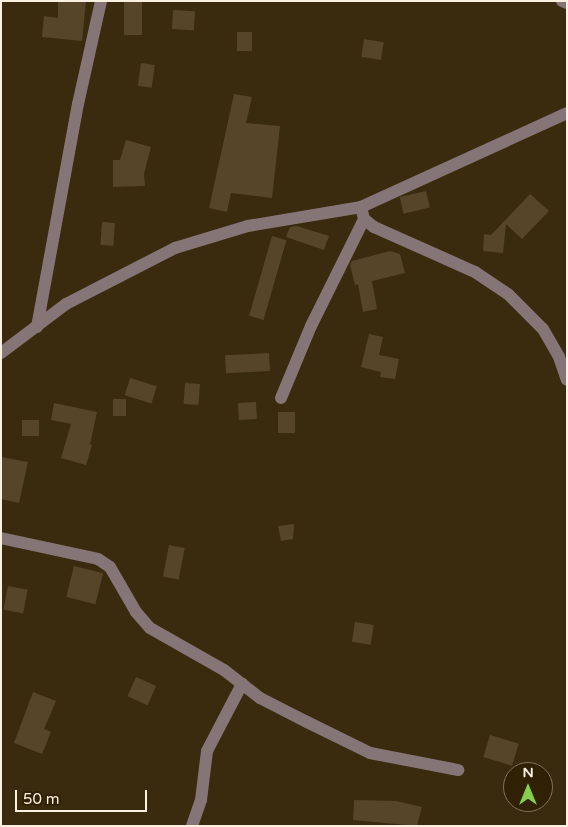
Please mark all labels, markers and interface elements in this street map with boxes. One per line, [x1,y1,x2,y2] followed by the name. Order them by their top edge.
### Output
[503,762,553,812] north arrow
[522,764,534,781] text: N
[18,780,150,812] scale bar
[23,790,60,808] text: 50 m

